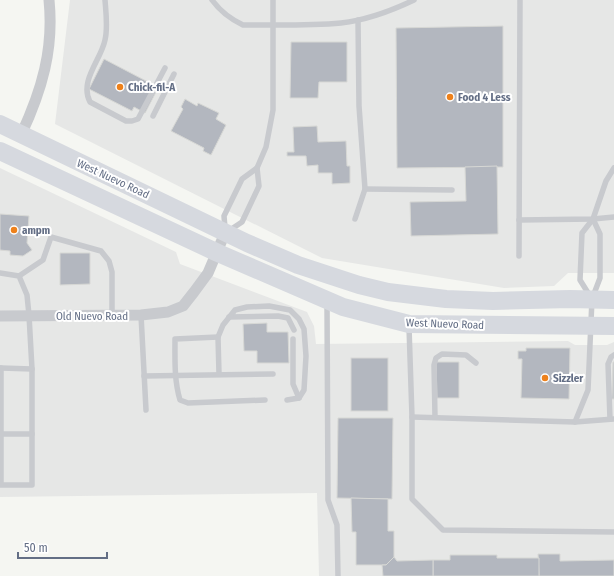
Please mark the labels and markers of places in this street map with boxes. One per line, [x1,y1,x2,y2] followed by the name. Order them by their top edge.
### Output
[128,81,176,94] place label: Chick-fil-A
[115,82,125,92] marker: Chick-fil-A
[458,91,511,104] place label: Food 4 Less
[445,92,455,102] marker: Food 4 Less
[22,224,50,237] place label: ampm
[9,225,19,235] marker: ampm
[553,372,584,385] place label: Sizzler
[540,373,550,383] marker: Sizzler

